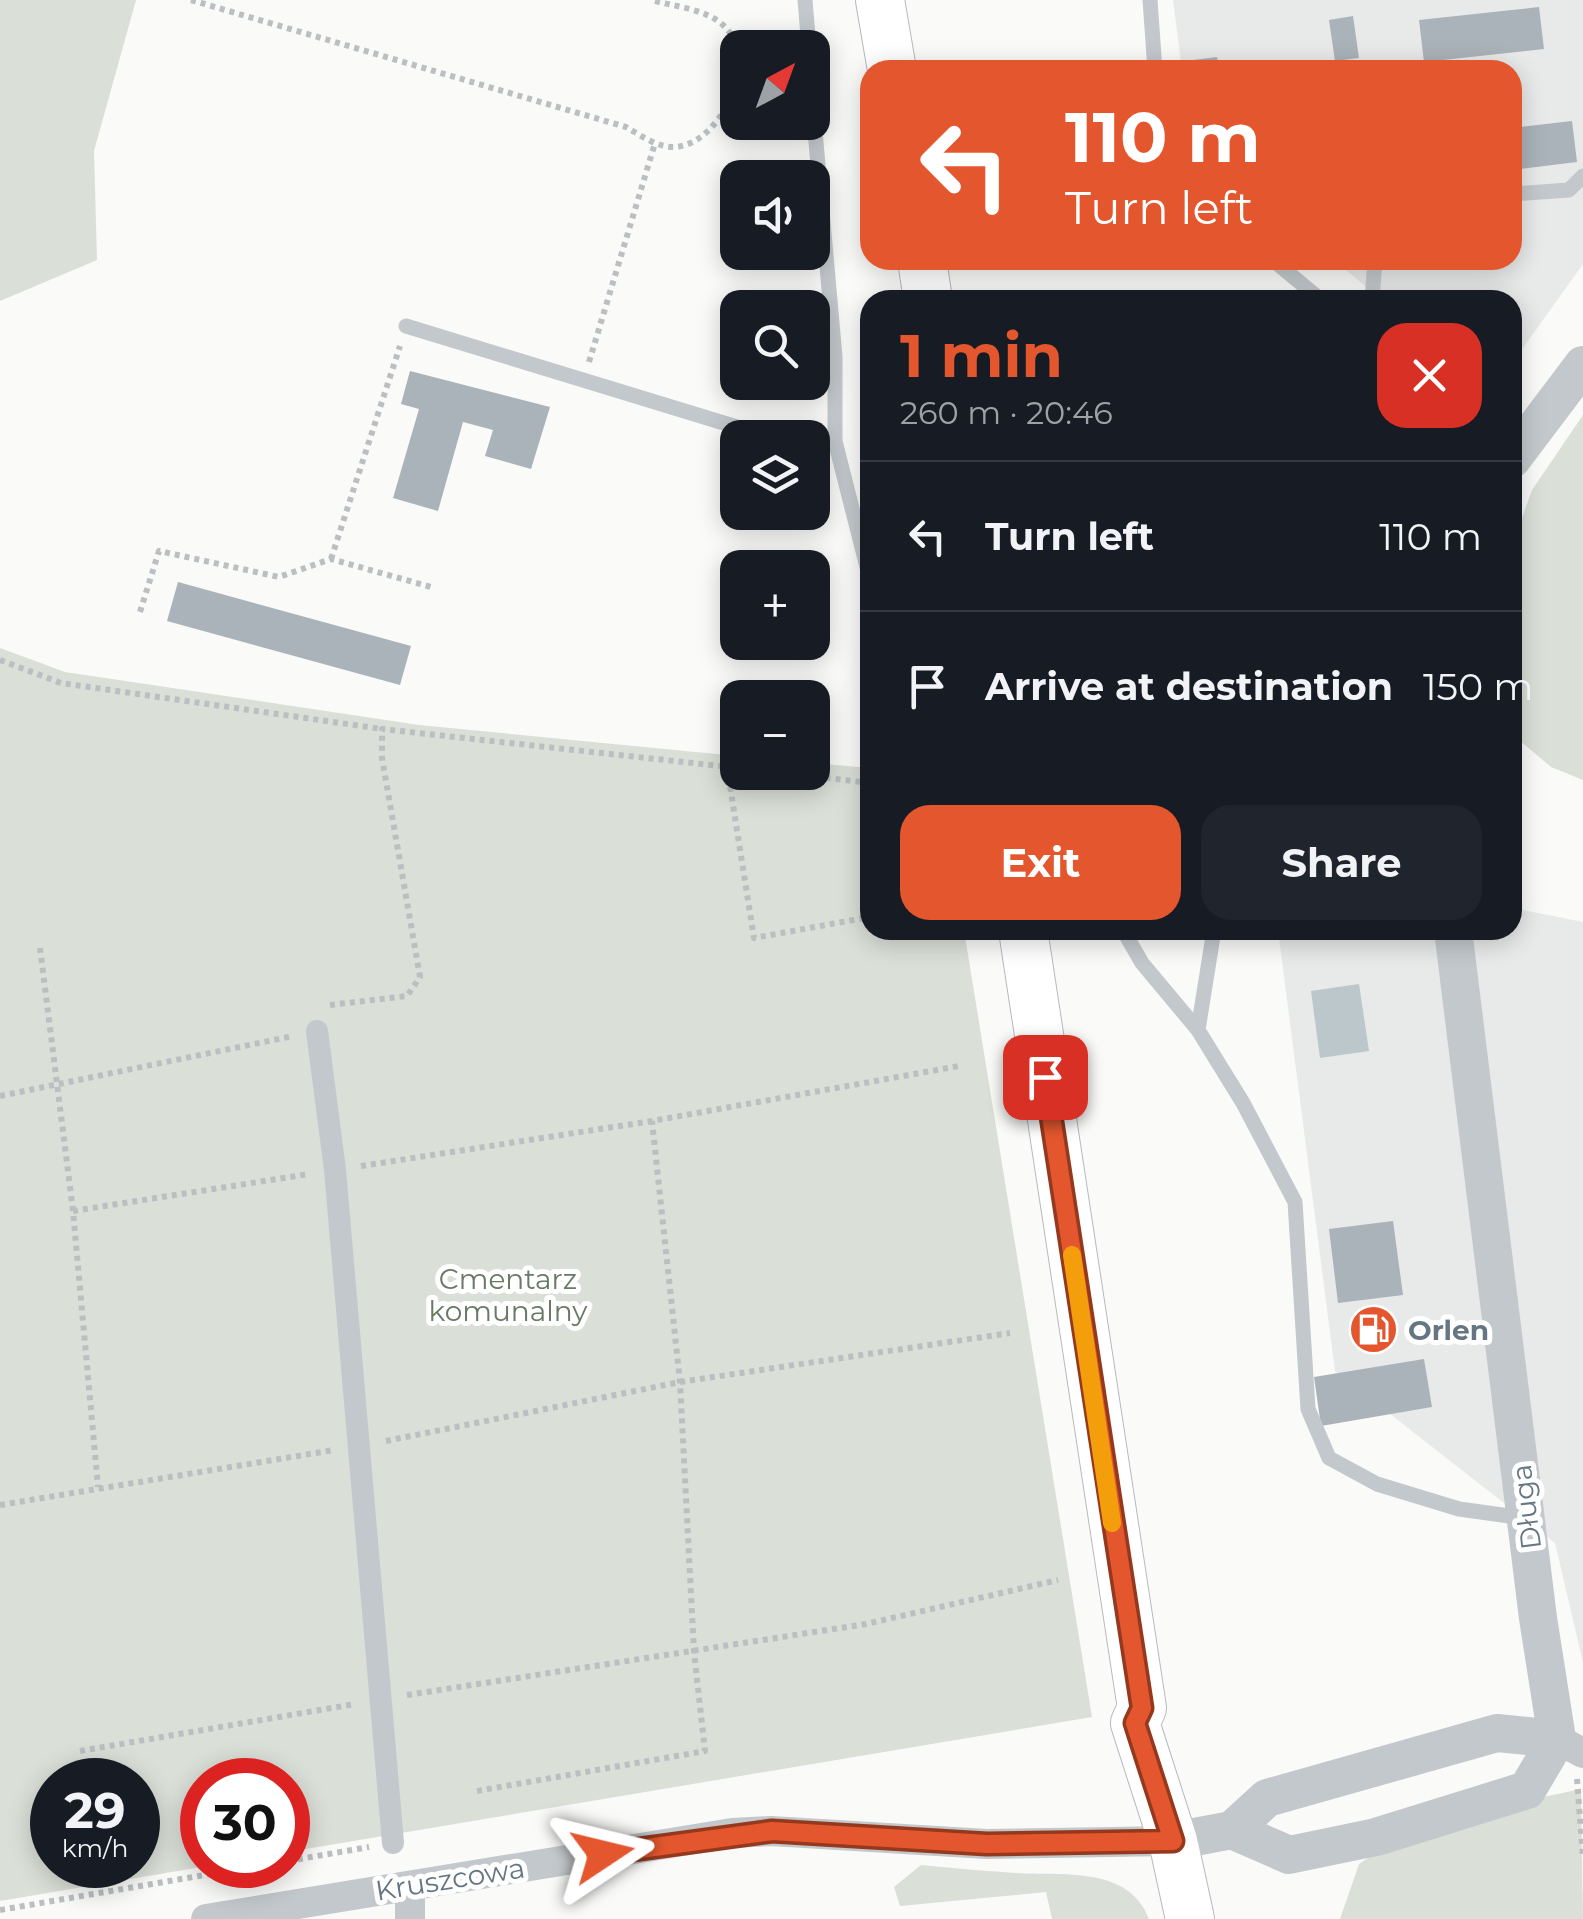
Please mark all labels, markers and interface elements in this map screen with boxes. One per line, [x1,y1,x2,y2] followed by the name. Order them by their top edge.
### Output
[720,30,830,140] north arrow
[720,30,830,790] map controls
[1065,94,1261,180] text: 110 m
[900,100,1030,230] icon: left
[720,160,830,270] button: sound
[1065,180,1253,235] text: Turn left
[720,290,830,400] button: search
[900,319,1063,392] text: 1 min
[1377,323,1482,428] button: close
[900,393,1113,432] text: 260 m · 20:46
[720,420,830,530] button: layers
[900,509,955,564] icon: left
[985,513,1154,560] text: Turn left
[1379,513,1482,560] text: 110 m
[720,550,830,660] button: +
[900,659,955,714] icon: arrive
[985,663,1393,710] text: Arrive at destination
[1423,663,1534,710] text: 150 m
[720,680,830,790] button: −
[900,805,1181,920] button: Exit
[1201,805,1482,920] button: Share
[1003,1035,1088,1120] pin
[1018,1050,1073,1105] icon: arrive
[429,1262,588,1328] park label: Cmentarz komunalny
[1347,1304,1399,1356] fuel station icon: Orlen
[1408,1313,1489,1347] place label: Orlen
[1504,1463,1548,1551] street label: Długa
[180,1758,310,1888] speed limit sign: 30
[64,1780,126,1841] text: 29
[551,1802,655,1906] position arrow
[62,1833,128,1863] text: km/h
[373,1850,527,1908] street label: Kruszcowa

